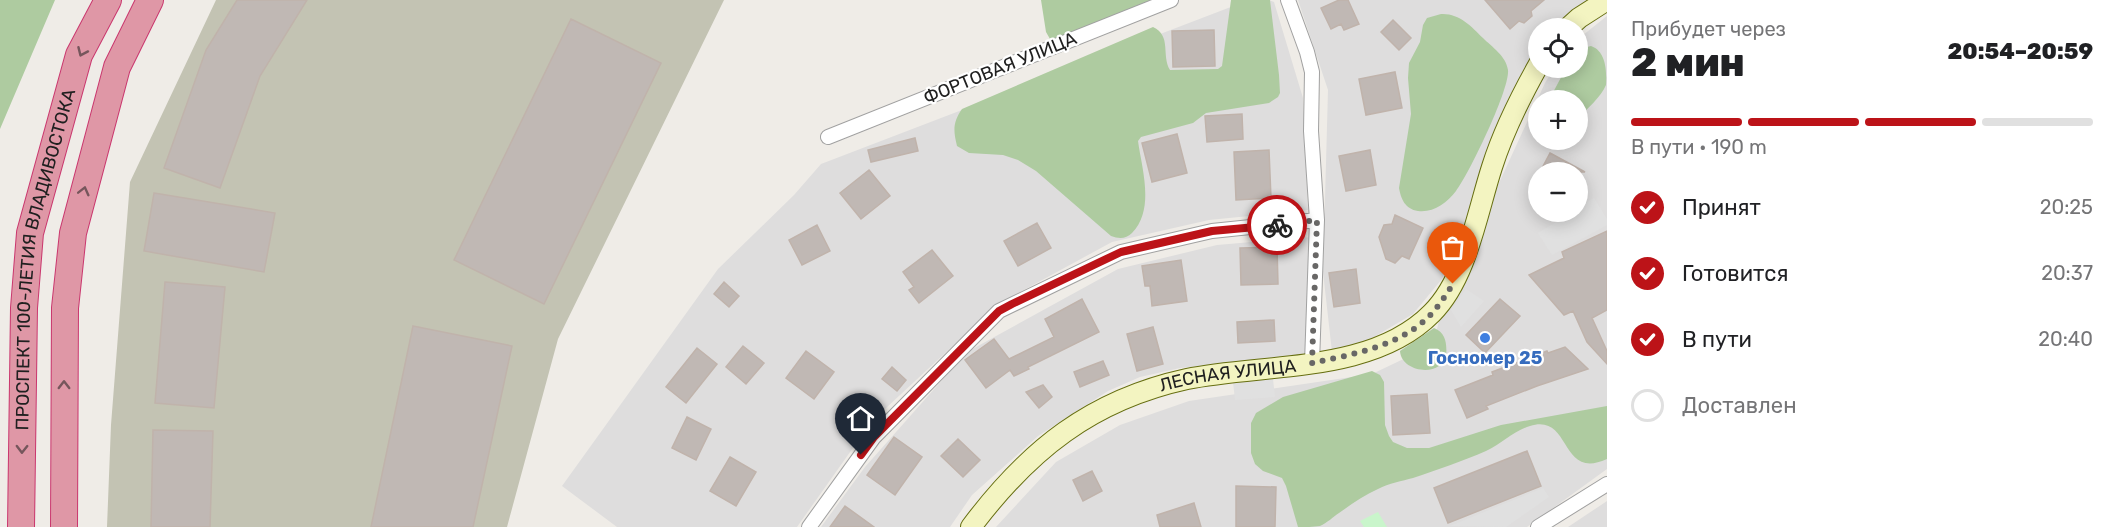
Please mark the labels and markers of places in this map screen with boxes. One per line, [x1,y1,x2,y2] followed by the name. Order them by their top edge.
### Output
[1427,222,1478,284] pin
[1478,331,1492,345] marker: Госномер 25
[1428,347,1542,369] place label: Госномер 25
[835,393,886,455] pin

